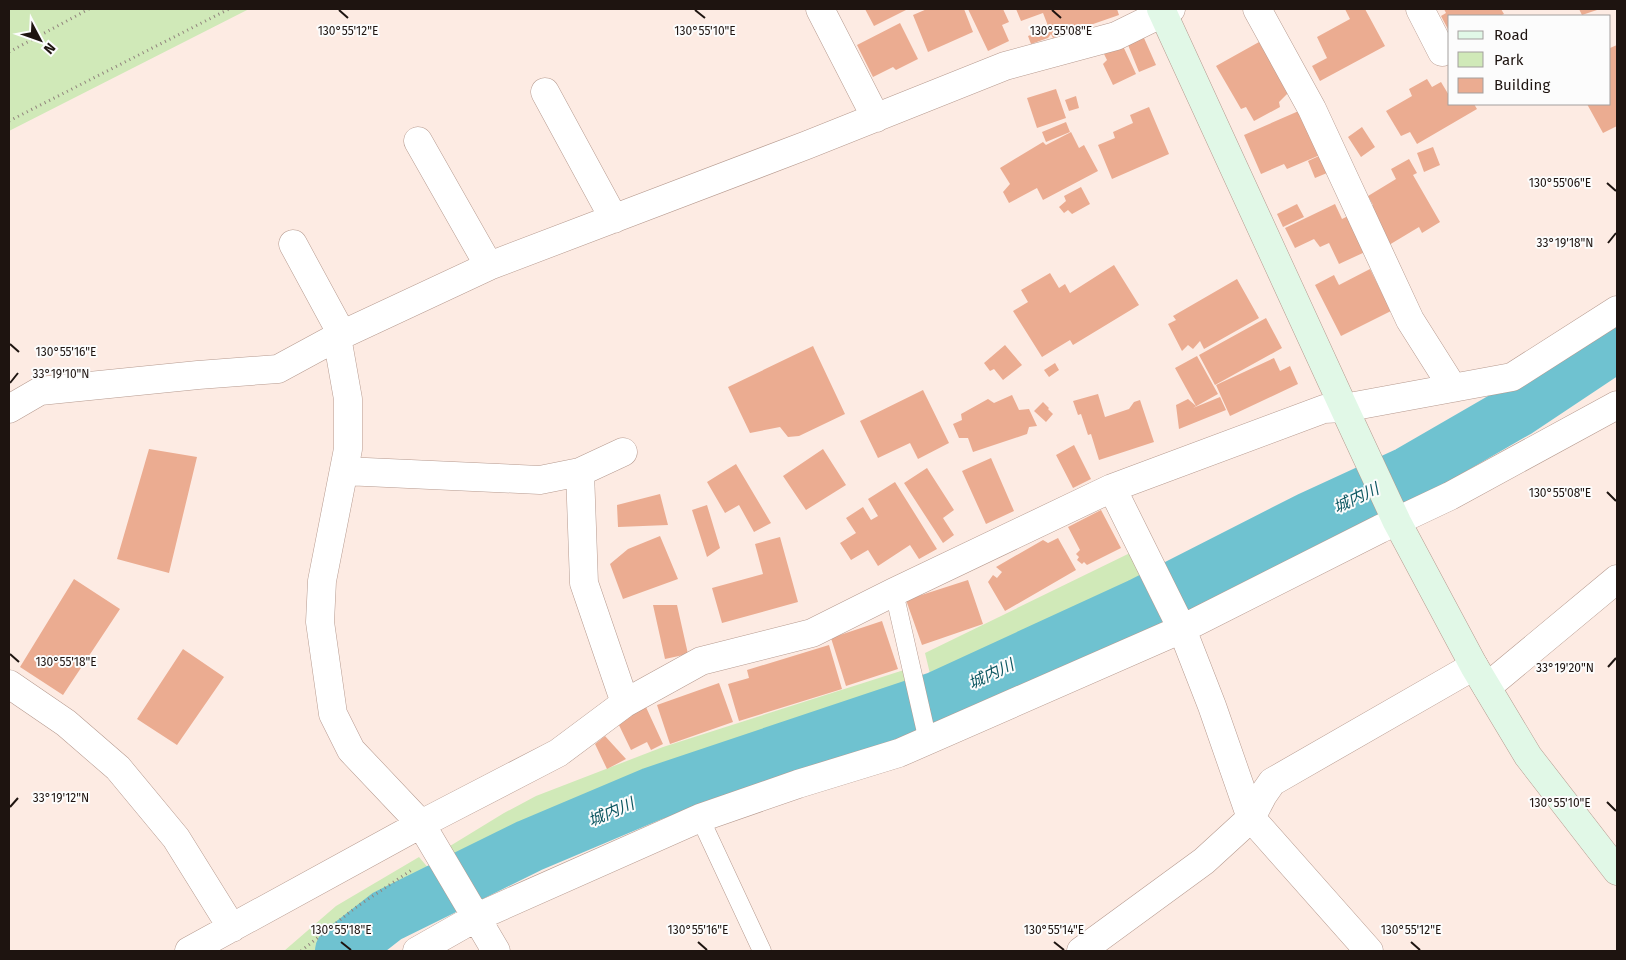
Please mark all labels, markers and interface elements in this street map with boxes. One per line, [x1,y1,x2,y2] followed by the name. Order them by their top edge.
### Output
[15,15,65,65] north arrow
[1448,15,1611,105] legend
[318,24,378,38] text: 130°55'12"E
[674,24,736,38] text: 130°55'10"E
[1030,24,1092,38] text: 130°55'08"E
[1494,26,1529,44] text: Road
[40,39,59,57] text: N
[1494,51,1524,69] text: Park
[1494,76,1550,94] text: Building
[1529,176,1591,190] text: 130°55'06"E
[1537,236,1594,250] text: 33°19'18"N
[36,345,96,359] text: 130°55'16"E
[32,367,90,381] text: 33°19'10"N
[1330,478,1384,517] water label: 城内川
[1529,486,1591,500] text: 130°55'08"E
[965,654,1019,693] water label: 城内川
[35,655,97,669] text: 130°55'18"E
[1536,661,1594,675] text: 33°19'20"N
[33,791,89,805] text: 33°19'12"N
[585,793,639,830] water label: 城内川
[1529,796,1591,810] text: 130°55'10"E
[310,923,372,937] text: 130°55'18"E
[668,923,728,937] text: 130°55'16"E
[1024,923,1084,937] text: 130°55'14"E
[1381,923,1441,937] text: 130°55'12"E

